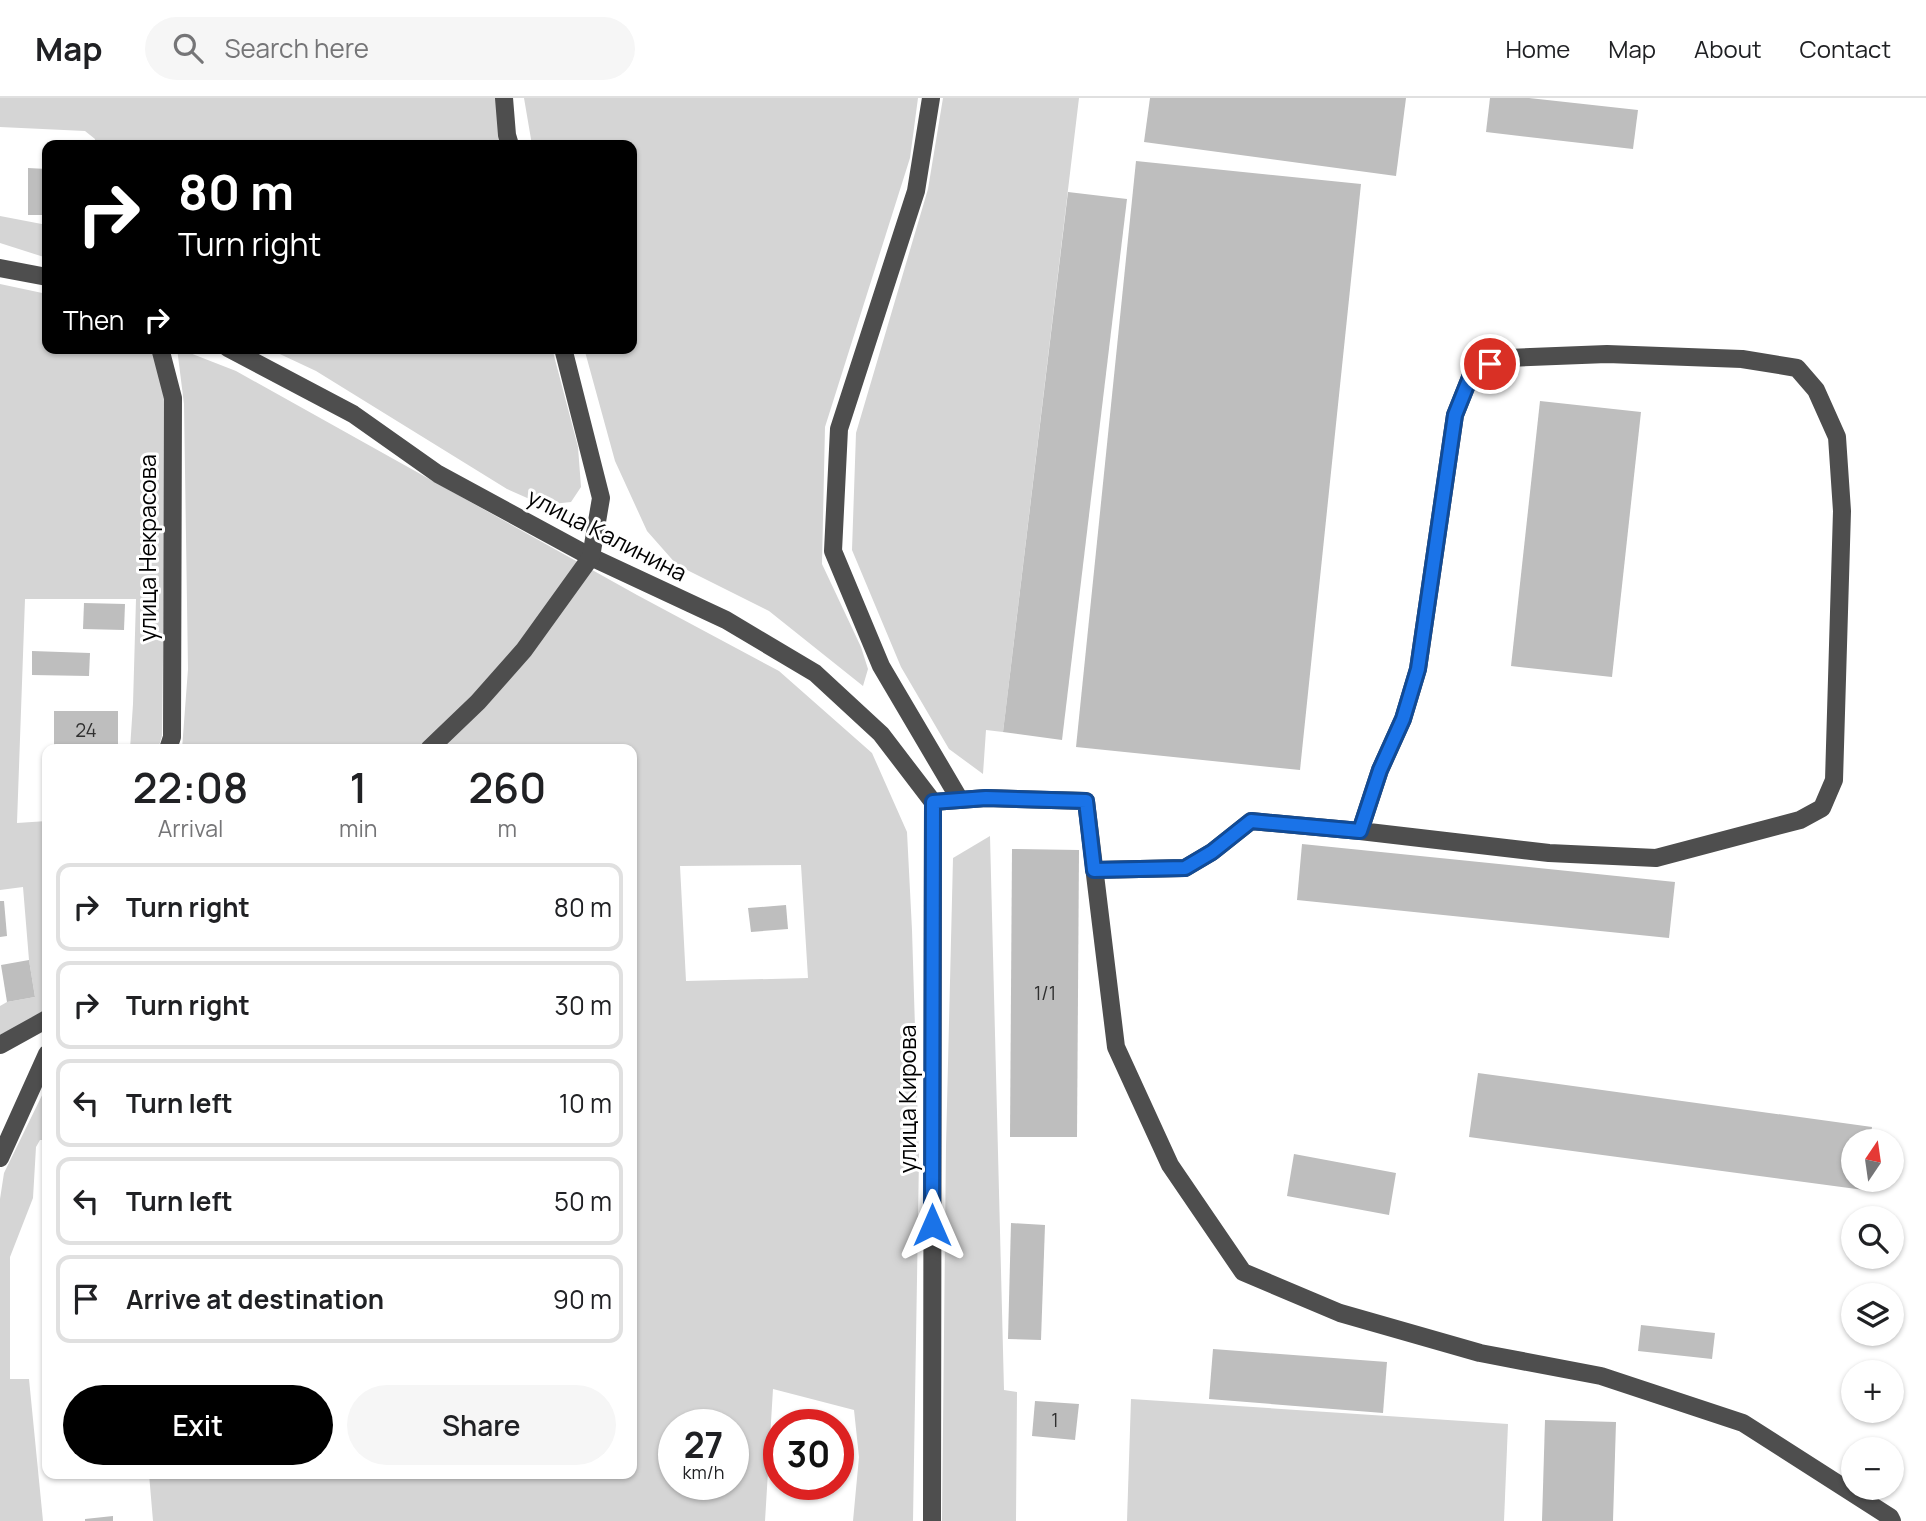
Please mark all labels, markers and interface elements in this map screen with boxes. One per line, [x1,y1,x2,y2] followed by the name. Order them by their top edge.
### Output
[145,17,635,80] search box
[35,26,103,71] text: Map
[169,29,207,67] icon: search
[225,30,369,66] text: Search here
[1505,32,1570,65] text: Home
[1608,32,1656,65] text: Map
[1694,32,1762,65] text: About
[1800,32,1891,65] text: Contact
[178,158,294,225] text: 80 m
[63,168,154,259] icon: right
[178,222,321,266] text: Turn right
[138,301,176,339] icon: right
[63,302,124,338] text: Then
[1460,334,1520,394] pin
[1471,345,1509,383] icon: arrive
[131,454,163,642] street label: улица Некрасова
[522,480,693,588] street label: улица Калинина
[75,717,97,743] house number: 24
[133,758,248,816] text: 22:08
[349,758,367,816] text: 1
[468,758,546,816] text: 260
[158,812,223,844] text: Arrival
[339,812,378,844] text: min
[498,812,517,844] text: m
[67,888,105,926] icon: right
[126,889,250,925] text: Turn right
[554,889,612,925] text: 80 m
[1034,980,1056,1006] house number: 1/1
[67,986,105,1024] icon: right
[126,987,250,1023] text: Turn right
[555,987,612,1023] text: 30 m
[891,1025,923,1173] street label: улица Кирова
[67,1084,105,1122] icon: left
[126,1085,233,1121] text: Turn left
[559,1085,612,1121] text: 10 m
[1841,1129,1904,1192] north arrow
[1841,1129,1904,1500] map controls
[67,1182,105,1220] icon: left
[126,1183,233,1219] text: Turn left
[554,1183,612,1219] text: 50 m
[895,1188,969,1262] position arrow
[1841,1206,1904,1269] button: search
[67,1280,105,1318] icon: arrive
[126,1281,384,1317] text: Arrive at destination
[553,1281,612,1317] text: 90 m
[1841,1283,1904,1346] button: layers
[1841,1360,1904,1423] button: +
[63,1385,333,1465] button: Exit
[347,1385,616,1465] button: Share
[1051,1407,1059,1433] house number: 1
[763,1409,854,1500] speed limit sign: 30
[684,1421,723,1469] text: 27
[1841,1437,1904,1500] button: −
[683,1460,724,1484] text: km/h

